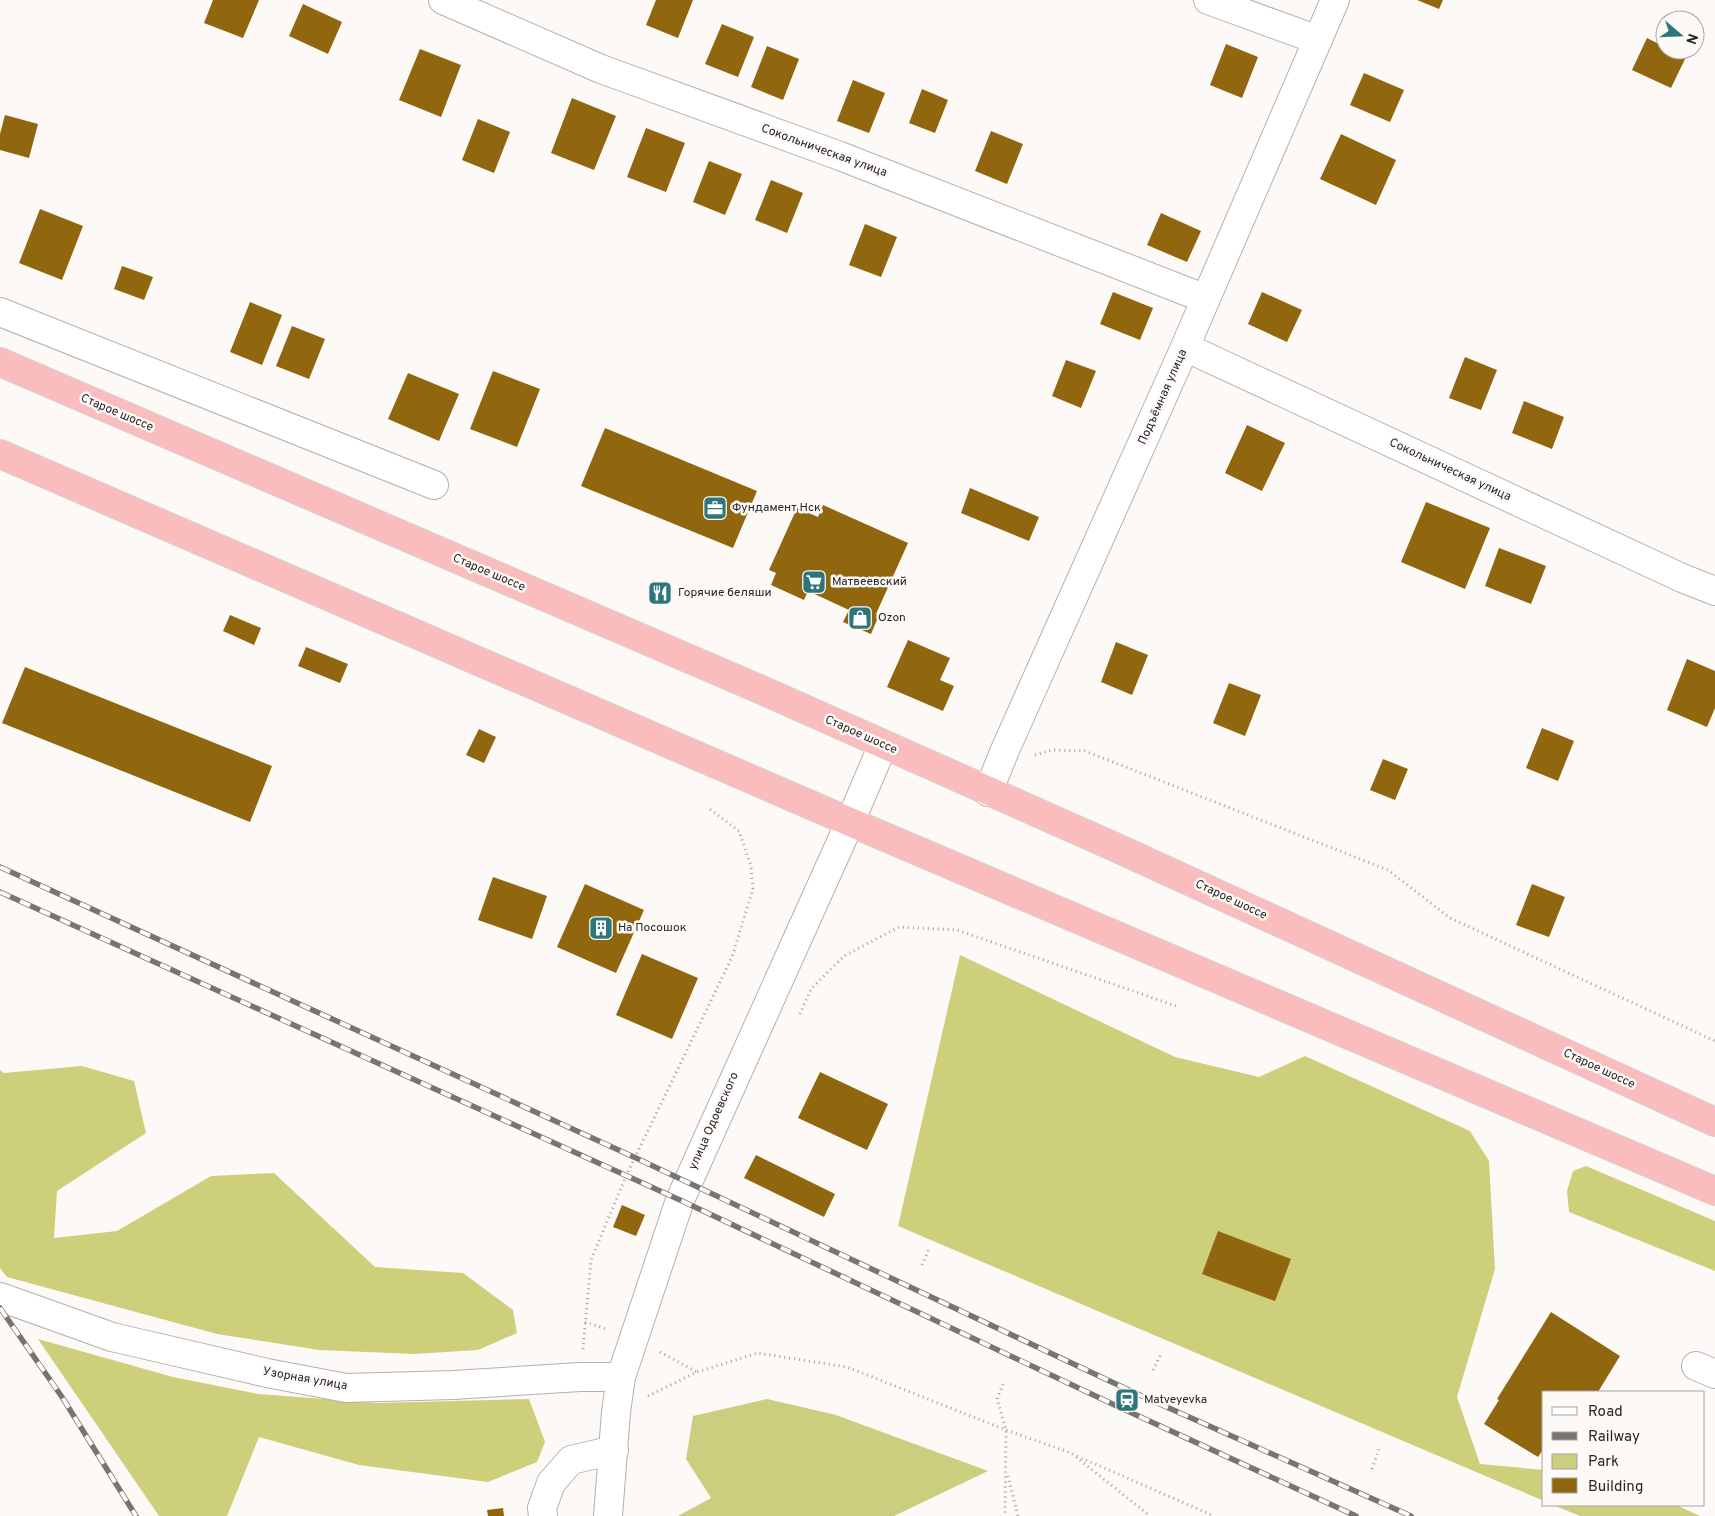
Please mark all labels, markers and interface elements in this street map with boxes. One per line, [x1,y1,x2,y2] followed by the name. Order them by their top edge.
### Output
[1655,10,1705,60] north arrow
[1681,31,1701,46] text: N
[759,121,889,181] street label: Сокольническая улица
[1135,347,1191,447] street label: Подъёмная улица
[78,390,156,436] street label: Старое шоссе
[1386,435,1514,505] street label: Сокольническая улица
[702,495,728,521] office icon: Фундамент Нск
[732,500,821,516] place label: Фундамент Нск
[450,550,528,596] street label: Старое шоссе
[801,569,827,595] supermarket icon: Матвеевский
[832,574,907,590] place label: Матвеевский
[647,580,673,606] restaurant icon: Горячие беляши
[678,585,772,601] place label: Горячие беляши
[847,605,873,631] shop icon: Ozon
[878,610,906,626] place label: Ozon
[822,712,900,758] street label: Старое шоссе
[1192,876,1270,924] street label: Старое шоссе
[588,915,614,941] building icon: На Посошок
[618,920,687,936] place label: На Посошок
[1560,1045,1638,1093] street label: Старое шоссе
[685,1069,743,1172] street label: улица Одоевского
[261,1364,349,1394] street label: Узорная улица
[1114,1387,1140,1413] station icon: Matveyevka
[1542,1391,1705,1506] legend
[1144,1392,1207,1408] place label: Matveyevka
[1588,1403,1623,1422] text: Road
[1588,1428,1640,1447] text: Railway
[1588,1453,1619,1472] text: Park
[1588,1478,1643,1497] text: Building

